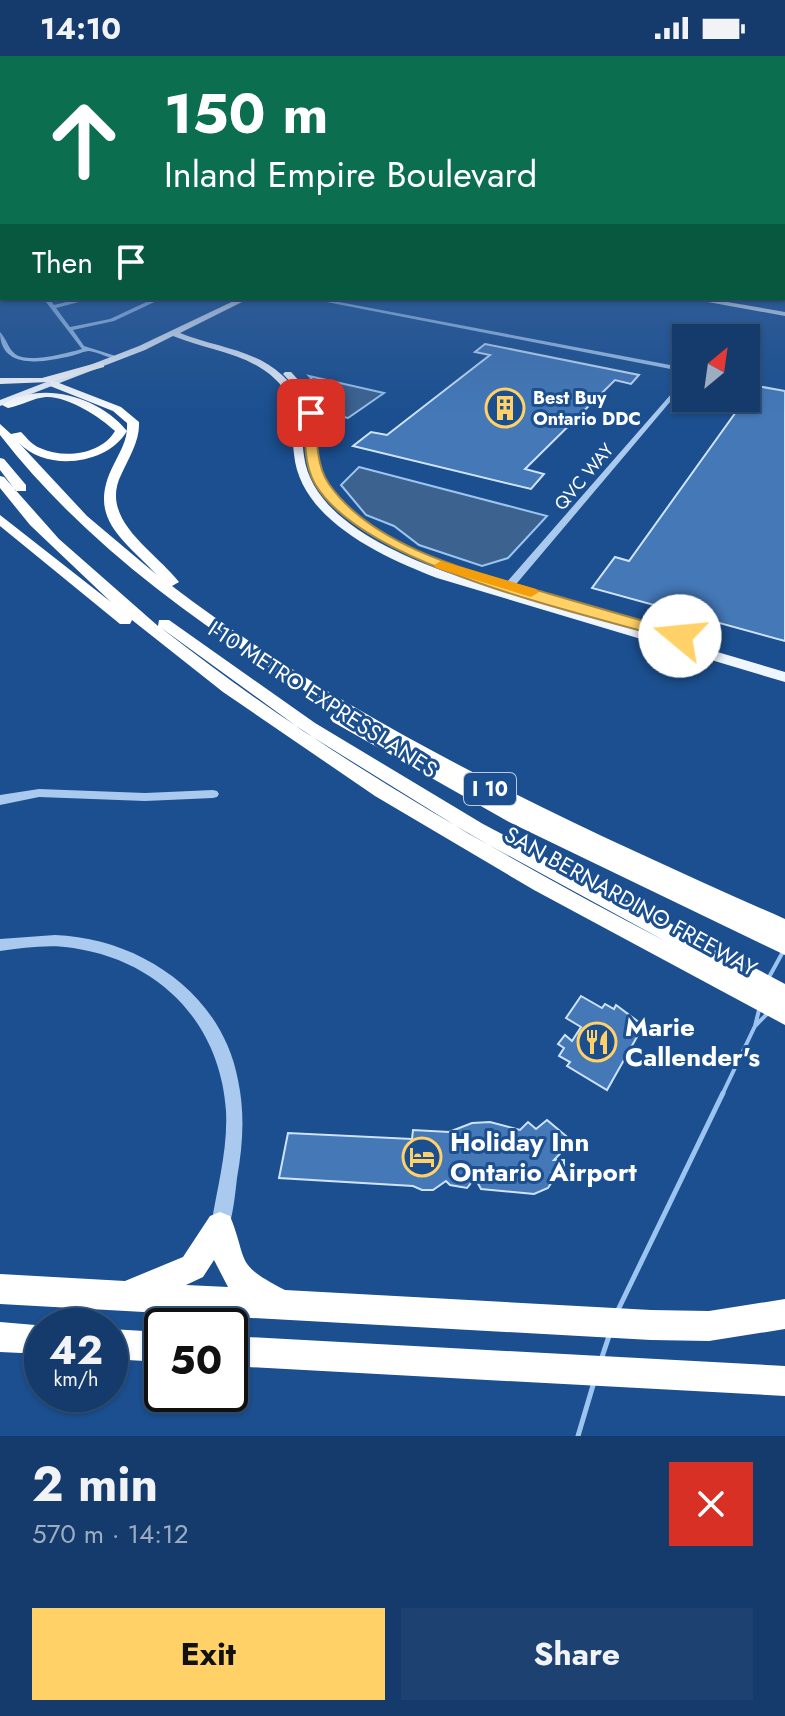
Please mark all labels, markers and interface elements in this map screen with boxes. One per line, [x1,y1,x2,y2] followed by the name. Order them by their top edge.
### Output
[40,7,121,50] text: 14:10
[164,73,328,154] text: 150 m
[32,88,136,192] icon: ahead
[164,148,537,200] text: Inland Empire Boulevard
[109,240,153,284] icon: arrive
[32,241,93,284] text: Then
[672,324,760,412] north arrow
[672,324,760,412] map controls
[277,379,345,447] pin
[533,385,641,432] place label: Best Buy Ontario DDC
[484,387,526,429] building icon: Best Buy Ontario DDC
[289,391,333,435] icon: arrive
[548,437,620,516] street label: QVC WAY
[638,594,722,678] position arrow
[202,613,444,785] street label: I-10 METRO EXPRESSLANES
[464,773,516,805] road number: I 10
[499,818,764,984] street label: SAN BERNARDINO FREEWAY
[625,1008,760,1076] place label: Marie Callender's
[576,1021,618,1063] restaurant icon: Marie Callender's
[450,1123,638,1191] place label: Holiday Inn Ontario Airport
[401,1136,443,1178] hotel icon: Holiday Inn Ontario Airport
[144,1308,248,1412] speed limit sign: 50
[49,1321,103,1379] text: 42
[53,1365,99,1394] text: km/h
[32,1450,158,1519] text: 2 min
[669,1462,753,1546] button: close
[32,1515,189,1553] text: 570 m · 14:12
[32,1608,385,1700] button: Exit
[401,1608,753,1700] button: Share

